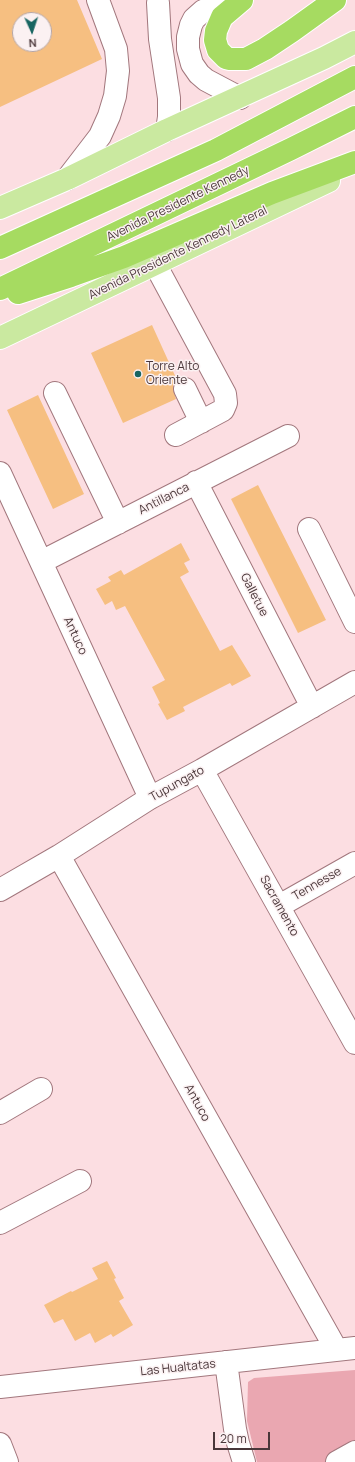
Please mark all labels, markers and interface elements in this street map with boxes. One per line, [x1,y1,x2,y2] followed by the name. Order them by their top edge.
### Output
[12,12,52,52] north arrow
[28,36,37,51] text: N
[104,163,252,245] street label: Avenida Presidente Kennedy
[86,203,270,303] street label: Avenida Presidente Kennedy Lateral
[146,360,199,388] place label: Torre Alto Oriente
[133,369,143,379] marker: Torre Alto Oriente
[136,480,192,518] street label: Antillanca
[237,571,271,619] street label: Galletue
[60,615,90,657] street label: Antuco
[147,763,207,805] street label: Tupungato
[290,864,344,904] street label: Tennesse
[256,873,302,939] street label: Sacramento
[181,1082,213,1124] street label: Antuco
[140,1357,216,1379] street label: Las Hualtatas
[215,1424,272,1450] scale bar
[220,1430,247,1447] text: 20 m

